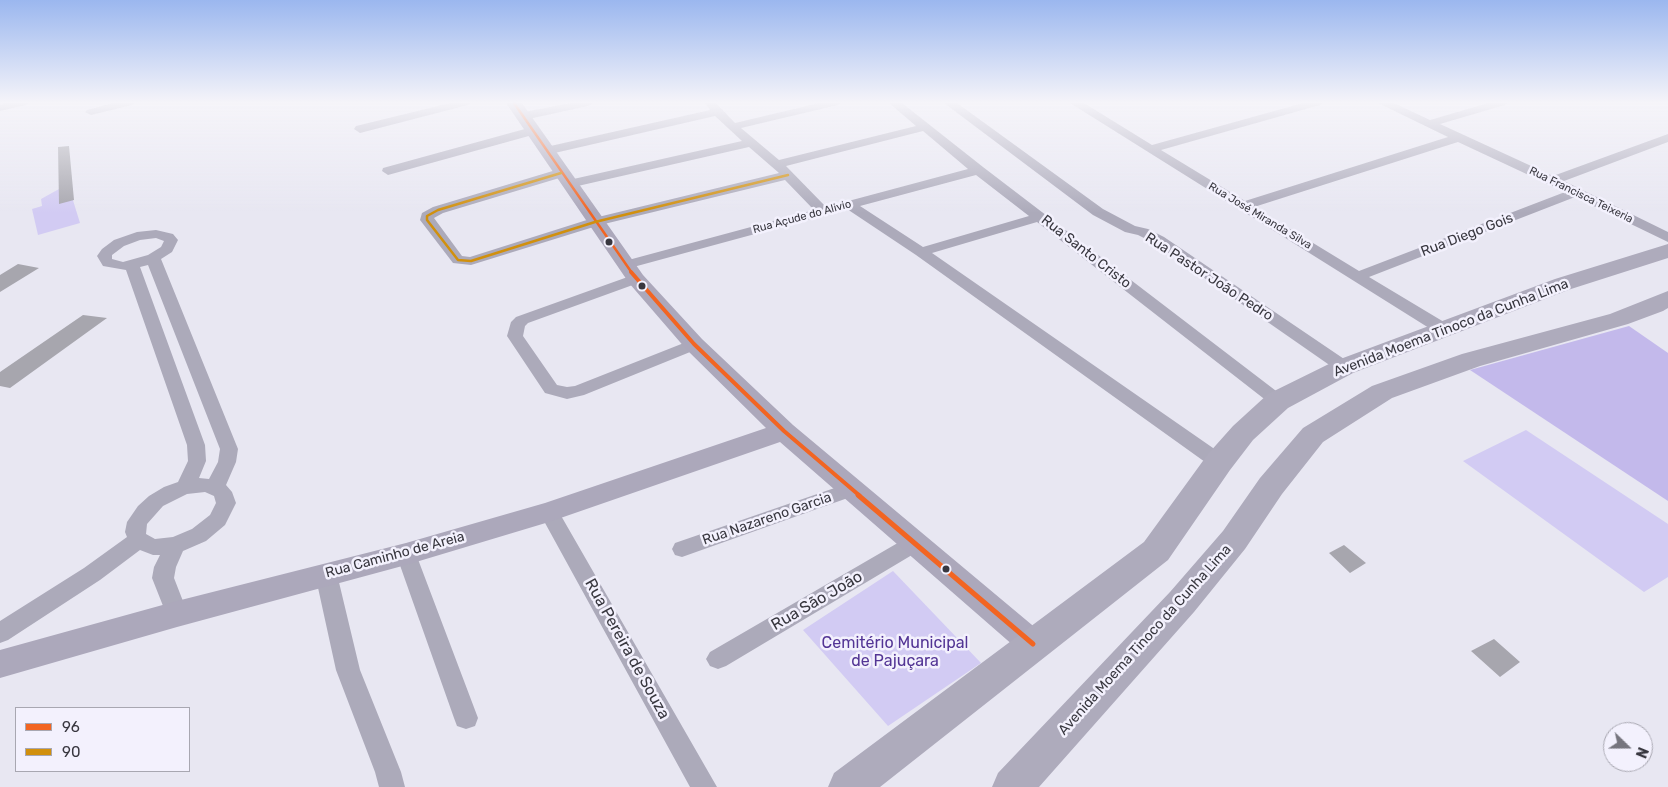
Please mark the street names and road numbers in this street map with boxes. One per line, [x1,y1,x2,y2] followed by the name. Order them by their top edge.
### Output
[1527,164,1635,226] street label: Rua Francisca Teixeria
[1206,180,1314,252] street label: Rua José Miranda Silva
[751,198,853,236] street label: Rua Açude do Alivio
[1418,210,1516,260] street label: Rua Diego Gois
[1038,212,1134,292] street label: Rua Santo Cristo
[1142,229,1276,325] street label: Rua Pastor João Pedro
[1331,275,1571,381] street label: Avenida Moema Tinoco da Cunha Lima
[700,489,834,549] street label: Rua Nazareno Garcia
[324,528,466,582] street label: Rua Caminho de Areia
[1055,541,1235,739] street label: Avenida Moema Tinoco da Cunha Lima
[768,567,866,635] street label: Rua São João
[580,575,674,723] street label: Rua Pereira de Souza

